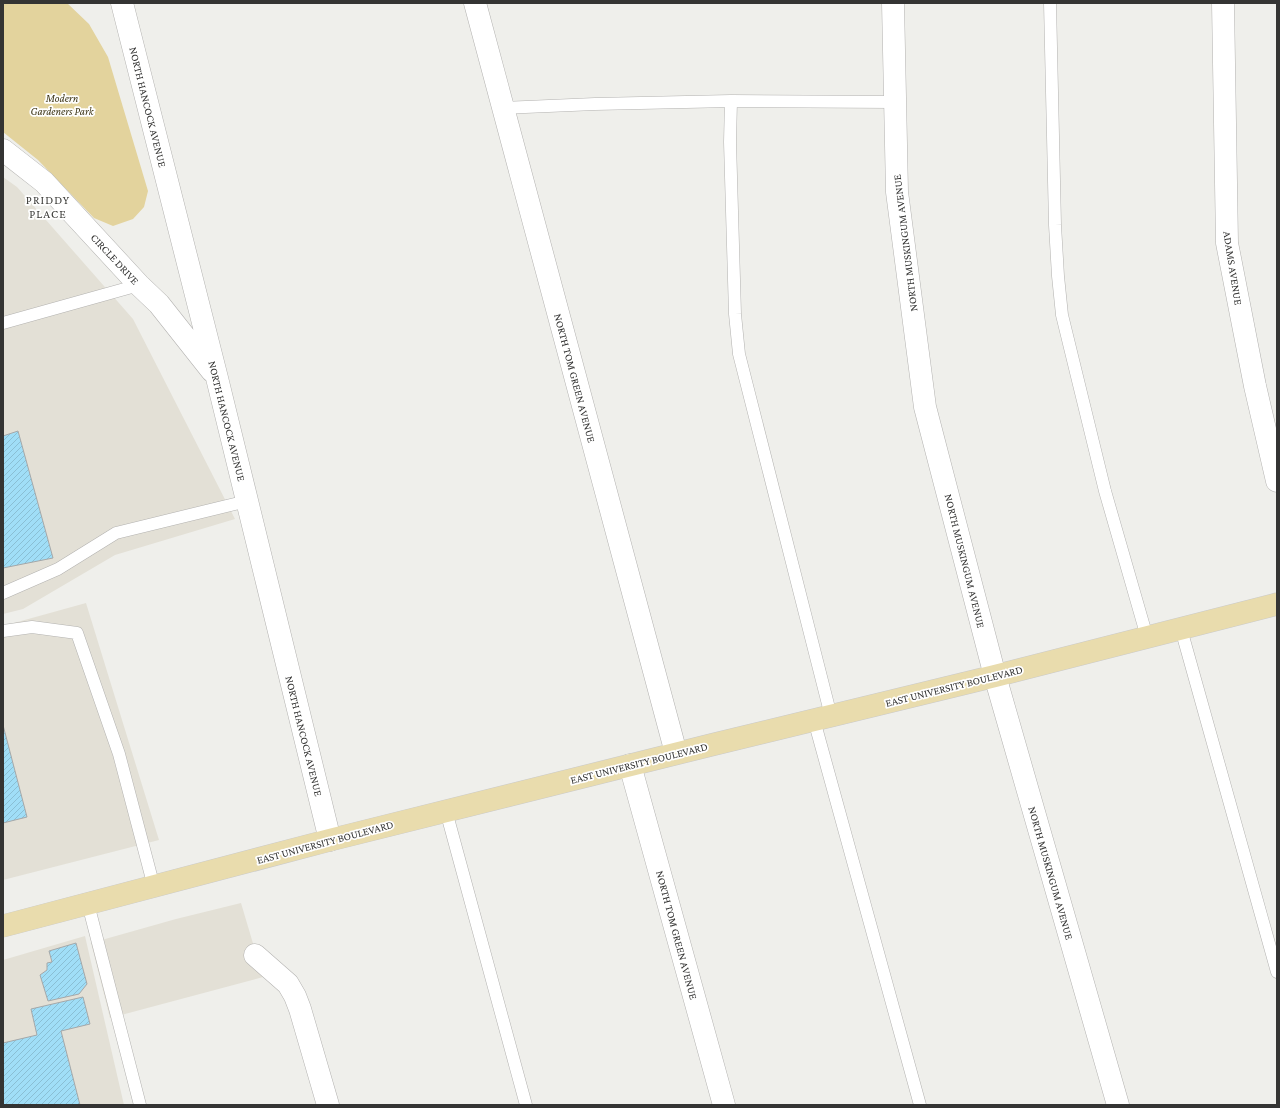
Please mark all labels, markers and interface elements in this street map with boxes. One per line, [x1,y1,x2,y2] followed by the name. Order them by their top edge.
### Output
[127,46,169,169] street label: NORTH HANCOCK AVENUE
[30,92,95,117] park label: Modern Gardeners Park
[891,174,919,312] street label: NORTH MUSKINGUM AVENUE
[26,193,70,221] district label: PRIDDY PLACE
[1221,230,1245,306] street label: ADAMS AVENUE
[89,231,142,287] street label: CIRCLE DRIVE
[552,312,598,444] street label: NORTH TOM GREEN AVENUE
[206,360,248,483] street label: NORTH HANCOCK AVENUE
[942,493,988,629] street label: NORTH MUSKINGUM AVENUE
[884,663,1024,709] street label: EAST UNIVERSITY BOULEVARD
[283,675,325,798] street label: NORTH HANCOCK AVENUE
[569,740,709,786] street label: EAST UNIVERSITY BOULEVARD
[1026,805,1076,941] street label: NORTH MUSKINGUM AVENUE
[255,818,395,866] street label: EAST UNIVERSITY BOULEVARD
[654,869,700,1001] street label: NORTH TOM GREEN AVENUE

